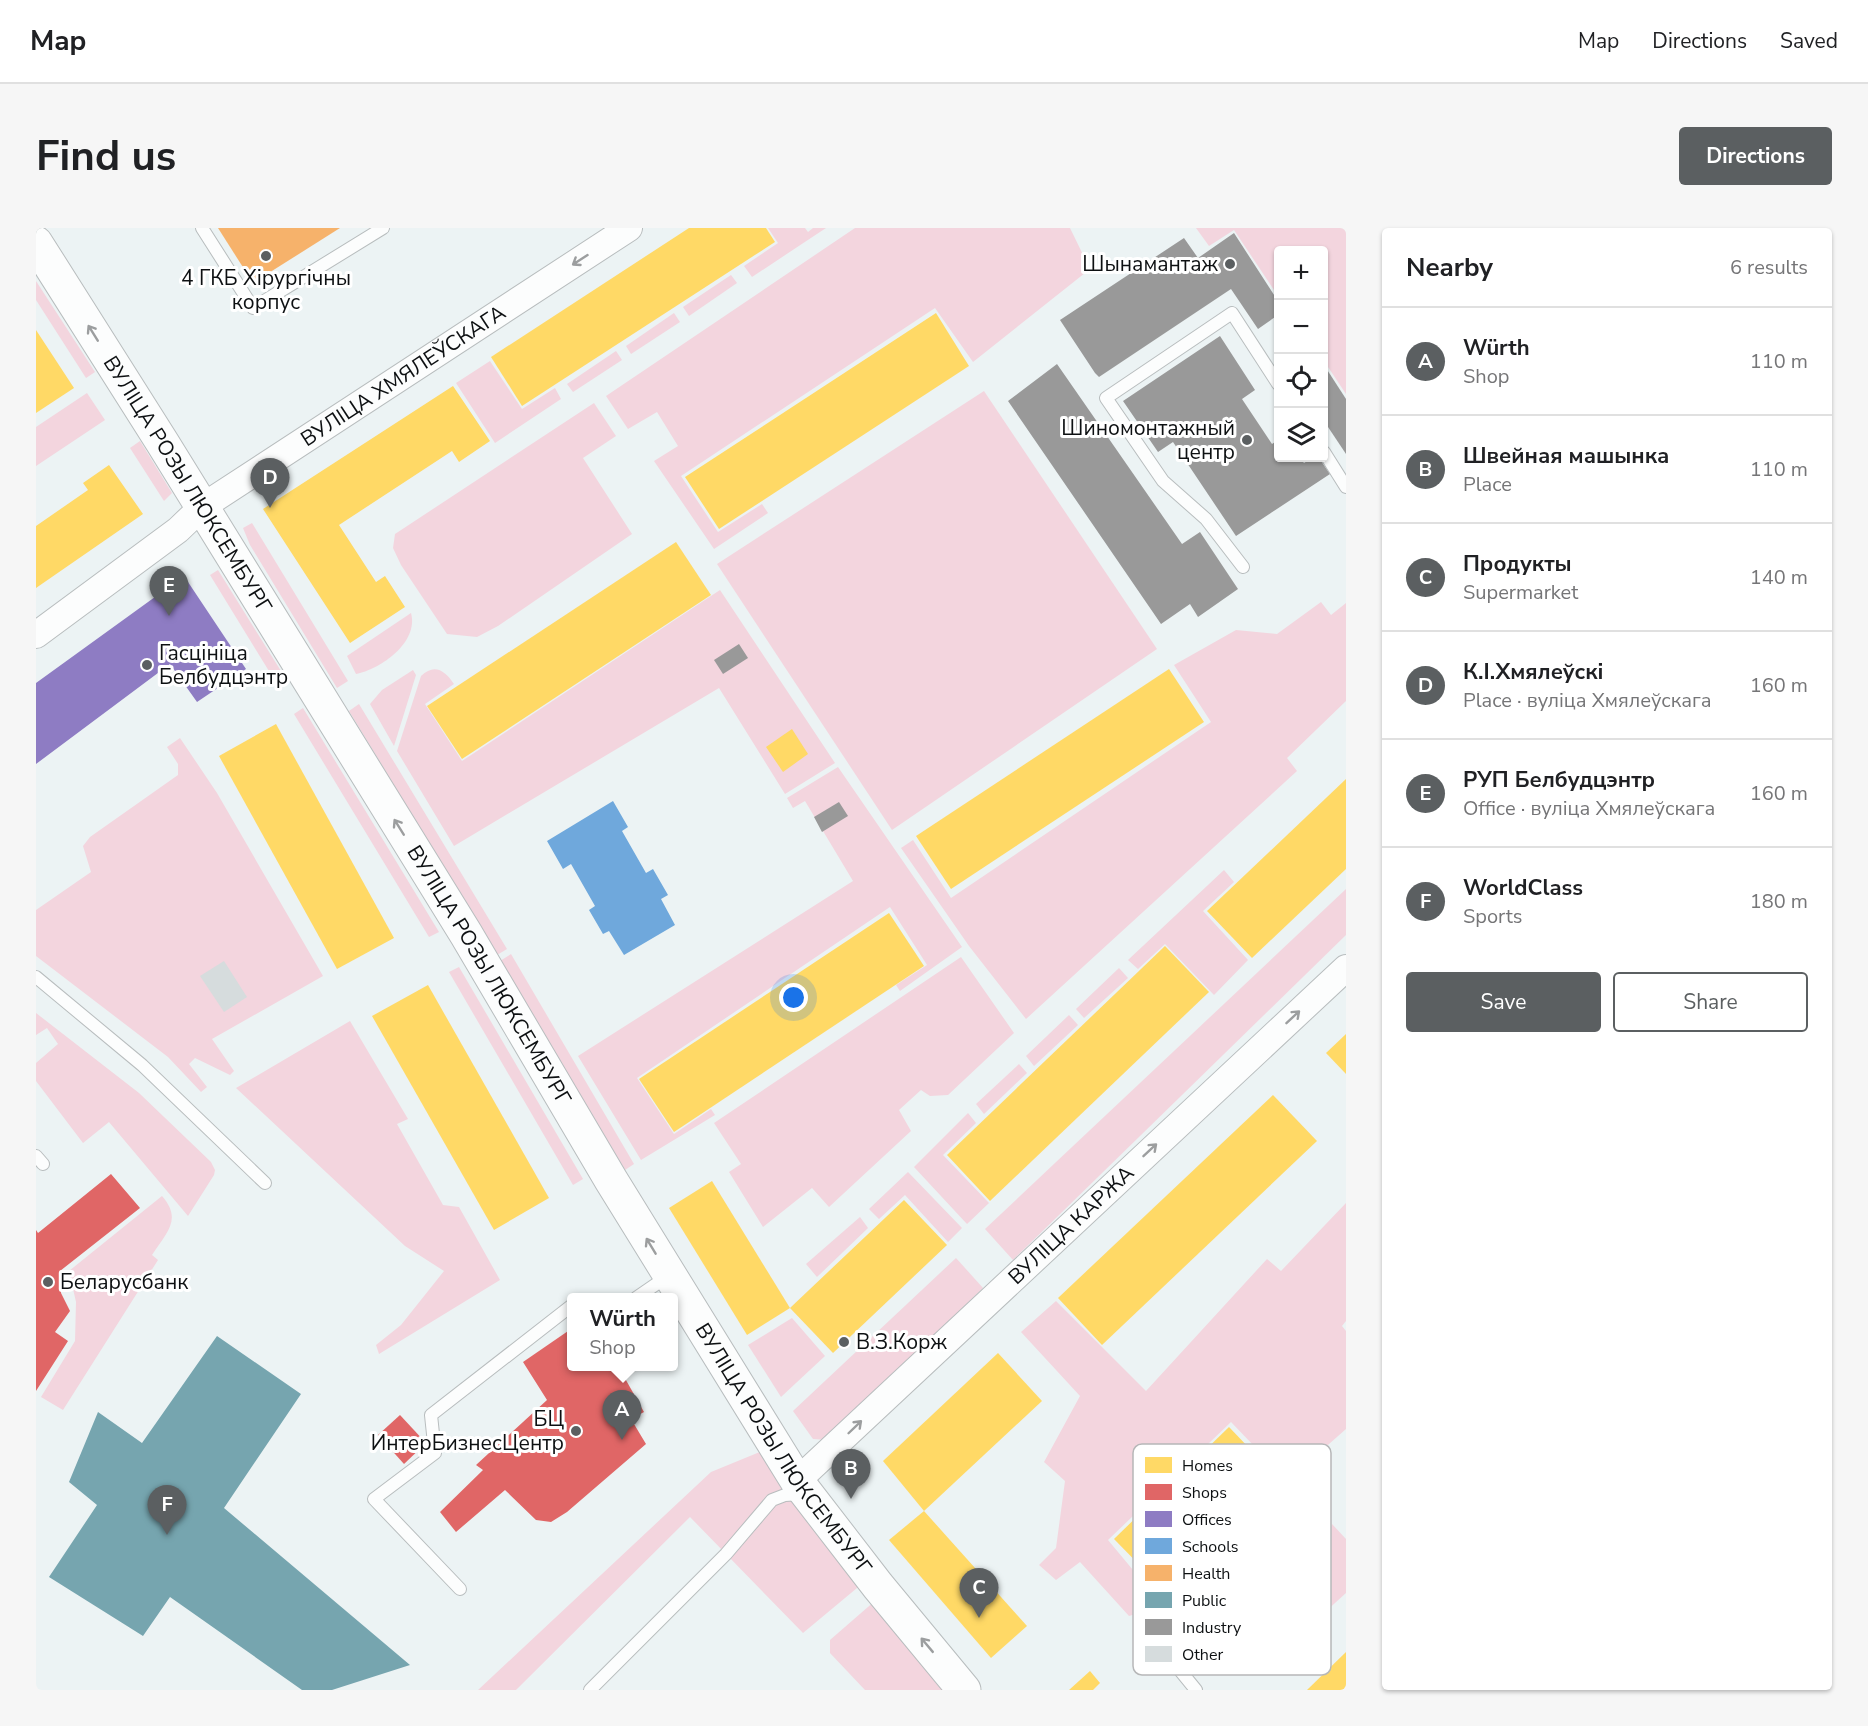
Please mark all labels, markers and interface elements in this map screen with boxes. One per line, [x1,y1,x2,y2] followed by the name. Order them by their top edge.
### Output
[30,22,86,60] text: Map
[1578,27,1619,55] text: Map
[1652,27,1747,55] text: Directions
[1780,27,1838,55] text: Saved
[1679,127,1832,185] button: Directions
[36,128,176,185] text: Find us
[1274,246,1328,462] map controls
[1274,246,1328,300] button: +
[259,249,273,263] marker: 4 ГКБ Хірургічны корпус
[1082,250,1219,278] place label: Шынамантаж
[1406,250,1493,285] text: Nearby
[572,254,589,266] one-way arrow
[1730,254,1808,281] text: 6 results
[1223,257,1237,271] marker: Шынамантаж
[181,264,351,316] place label: 4 ГКБ Хірургічны корпус
[295,299,511,453] street label: ВУЛІЦА ХМЯЛЕЎСКАГА
[1274,300,1328,354] button: −
[87,325,99,342] one-way arrow
[1463,333,1530,363] text: Würth
[1418,348,1433,375] text: A
[1750,348,1808,375] text: 110 m
[97,350,279,619] street label: ВУЛІЦА РОЗЫ ЛЮКСЕМБУРГ
[1274,354,1328,408] button: locate
[1463,363,1509,390] text: Shop
[1274,408,1328,462] button: layers
[1061,414,1235,466] place label: Шиномонтажный центр
[1240,433,1254,447] marker: Шиномонтажный центр
[1463,441,1669,471] text: Швейная машынка
[1419,456,1432,483] text: B
[1750,456,1808,483] text: 110 m
[250,458,290,508] pin: D
[1463,471,1512,498] text: Place
[1463,549,1572,579] text: Продукты
[1419,564,1432,591] text: C
[1750,564,1808,591] text: 140 m
[150,566,188,616] pin: E
[1463,579,1578,606] text: Supermarket
[159,639,288,691] place label: Гасцініца Белбудцэнтр
[1463,657,1603,687] text: К.І.Хмялеўскі
[140,658,154,672] marker: Гасцініца Белбудцэнтр
[1418,672,1433,699] text: D
[1750,672,1808,699] text: 160 m
[1463,687,1711,714] text: Place · вуліца Хмялеўскага
[1463,765,1655,795] text: РУП Белбудцэнтр
[1420,780,1431,807] text: E
[1750,780,1808,807] text: 160 m
[1463,795,1715,822] text: Office · вуліца Хмялеўскага
[393,819,405,836] one-way arrow
[401,840,578,1111] street label: ВУЛІЦА РОЗЫ ЛЮКСЕМБУРГ
[1463,873,1583,903] text: WorldClass
[1420,888,1431,915] text: F
[1750,888,1808,915] text: 180 m
[1463,903,1522,930] text: Sports
[1406,972,1601,1032] button: Save
[1613,972,1808,1032] button: Share
[779,983,808,1012] your location
[1285,1010,1300,1024] one-way arrow
[1142,1143,1157,1157] one-way arrow
[1002,1159,1140,1291] street label: ВУЛІЦА КАРЖА
[645,1238,657,1255] one-way arrow
[60,1268,189,1296] place label: Беларусбанк
[41,1275,55,1289] marker: Беларусбанк
[567,1293,678,1371] popup
[589,1304,656,1334] text: Würth
[689,1318,879,1581] street label: ВУЛІЦА РОЗЫ ЛЮКСЕМБУРГ
[856,1328,947,1356] place label: В.З.Корж
[589,1334,636,1361] text: Shop
[837,1335,851,1349] marker: В.З.Корж
[602,1390,642,1440] pin: A
[371,1405,564,1457] place label: БЦ ИнтерБизнесЦентр
[848,1420,863,1434] one-way arrow
[569,1424,583,1438] marker: БЦ ИнтерБизнесЦентр
[1133,1444,1331,1675] legend
[832,1450,870,1499] pin: B
[1182,1455,1233,1477] text: Homes
[1182,1482,1227,1504] text: Shops
[148,1486,186,1535] pin: F
[1182,1509,1232,1531] text: Offices
[1182,1536,1238,1558] text: Schools
[1182,1563,1230,1585] text: Health
[960,1568,998,1618] pin: C
[1182,1590,1227,1612] text: Public
[1182,1617,1242,1639] text: Industry
[920,1637,933,1653] one-way arrow
[1182,1644,1223,1666] text: Other

